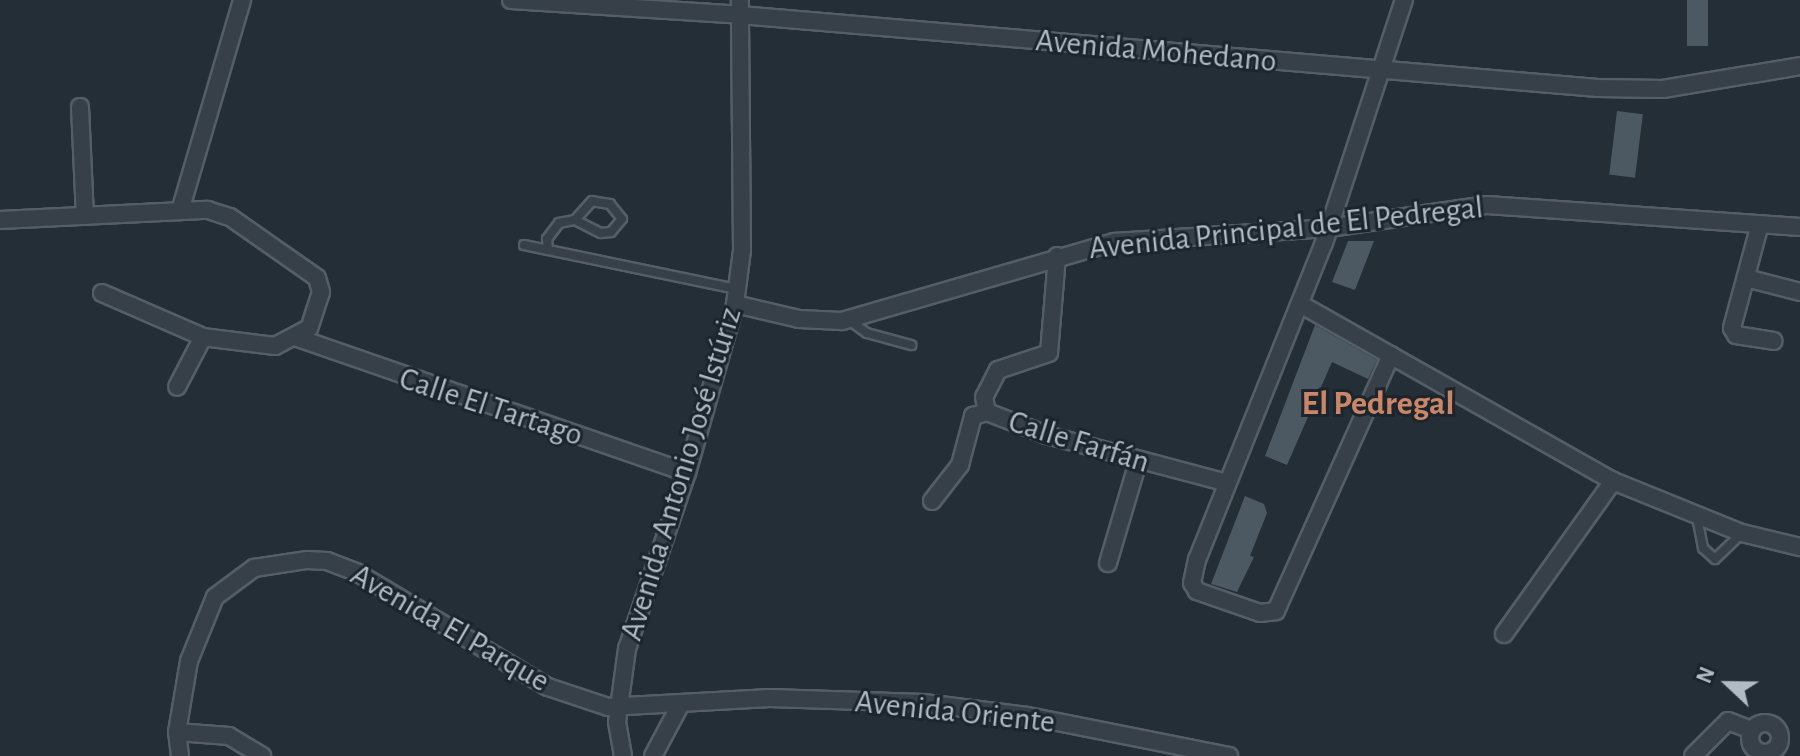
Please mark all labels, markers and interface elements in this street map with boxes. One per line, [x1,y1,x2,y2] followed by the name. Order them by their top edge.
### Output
[1034,21,1278,81] street label: Avenida Mohedano
[1087,188,1485,268] street label: Avenida Principal de El Pedregal
[612,303,750,645] street label: Avenida Antonio José Istúriz
[394,359,588,455] street label: Calle El Tartago
[1302,385,1454,425] district label: El Pedregal
[1004,402,1154,482] street label: Calle Farfán
[344,556,556,700] street label: Avenida El Parque
[1688,644,1768,724] north arrow
[1693,664,1719,686] text: N
[853,682,1057,742] street label: Avenida Oriente

